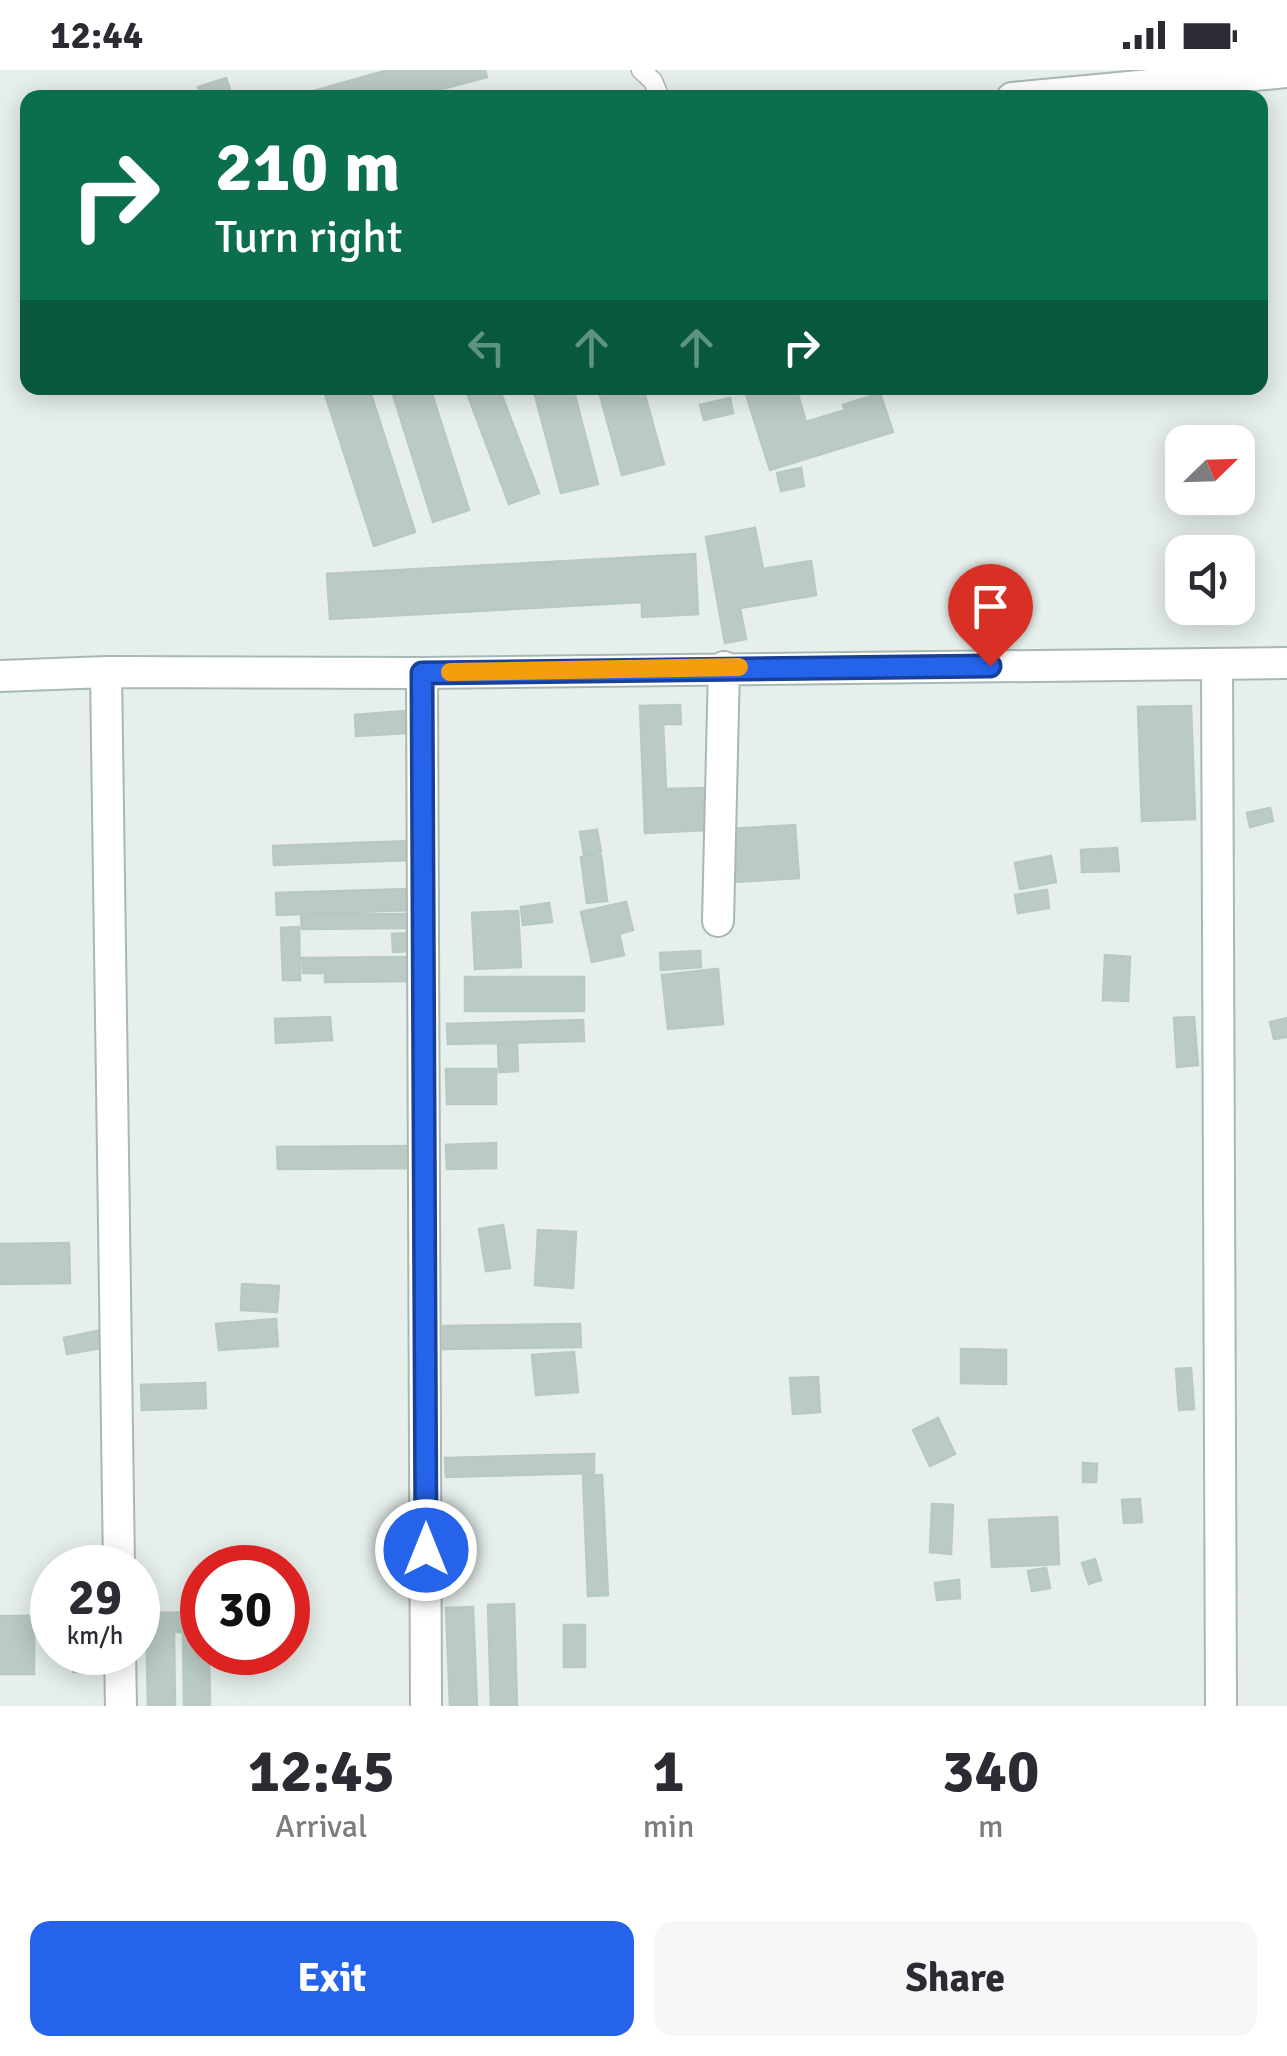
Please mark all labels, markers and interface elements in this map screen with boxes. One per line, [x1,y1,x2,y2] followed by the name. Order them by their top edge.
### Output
[50,12,143,59] text: 12:44
[215,124,400,210] text: 210 m
[50,130,180,260] icon: right
[215,210,403,265] text: Turn right
[459,320,514,375] icon: left
[564,320,619,375] icon: ahead
[669,320,724,375] icon: ahead
[774,320,829,375] icon: right
[1165,425,1255,515] north arrow
[1165,425,1255,625] map controls
[1165,535,1255,625] button: sound
[948,564,1033,667] pin
[963,579,1018,634] icon: arrive
[374,1498,478,1602] position arrow
[180,1545,310,1675] speed limit sign: 30
[68,1567,122,1629] text: 29
[67,1620,123,1651] text: km/h
[248,1735,395,1809] text: 12:45
[652,1735,685,1809] text: 1
[942,1735,1039,1809] text: 340
[275,1807,367,1846] text: Arrival
[643,1807,694,1846] text: min
[978,1807,1003,1846] text: m
[30,1921,634,2036] button: Exit
[654,1921,1257,2036] button: Share

